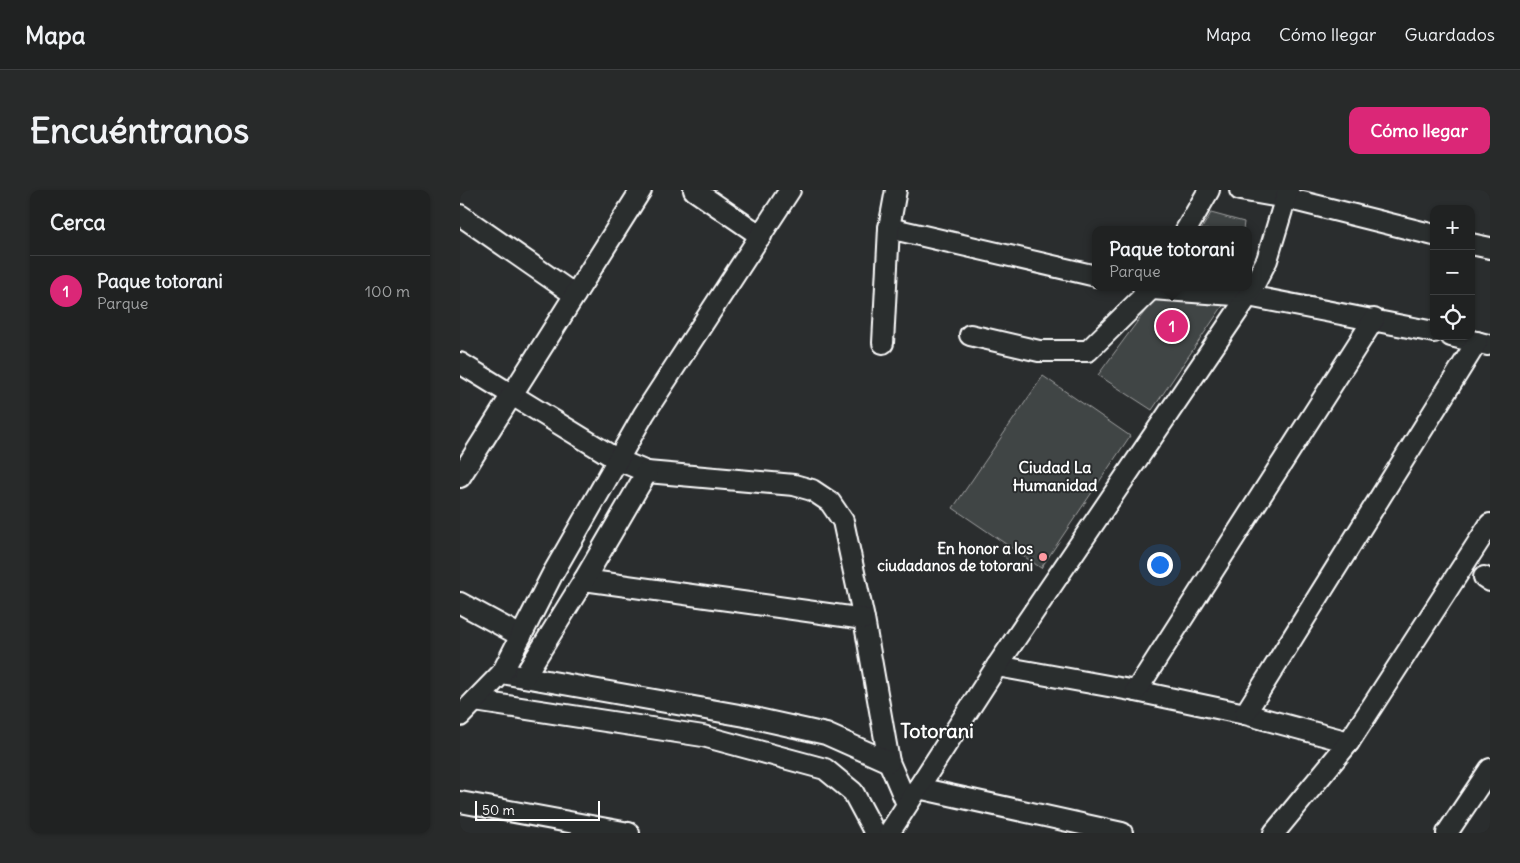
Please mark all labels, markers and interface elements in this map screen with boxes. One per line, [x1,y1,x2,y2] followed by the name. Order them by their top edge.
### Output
[25,20,85,50] text: Mapa
[1206,23,1251,46] text: Mapa
[1279,23,1376,46] text: Cómo llegar
[1404,23,1495,46] text: Guardados
[1349,107,1490,154] button: Cómo llegar
[30,108,249,152] text: Encuéntranos
[1430,205,1475,340] map controls
[1430,205,1475,250] button: +
[50,209,105,236] text: Cerca
[1092,226,1252,291] popup
[1109,237,1235,261] text: Paque totorani
[1430,250,1475,295] button: −
[1109,261,1161,281] text: Parque
[97,269,223,293] text: Paque totorani
[63,281,69,301] text: 1
[365,281,410,301] text: 100 m
[97,293,148,313] text: Parque
[1430,295,1475,340] button: locate
[1156,307,1188,345] pin: 1
[1013,457,1098,495] district label: Ciudad La Humanidad
[877,539,1033,575] place label: En honor a los ciudadanos de totorani
[1037,551,1049,563] marker: En honor a los ciudadanos de totorani
[1147,552,1173,578] your location
[900,718,974,743] district label: Totorani
[475,798,600,821] scale bar
[482,801,515,819] text: 50 m

